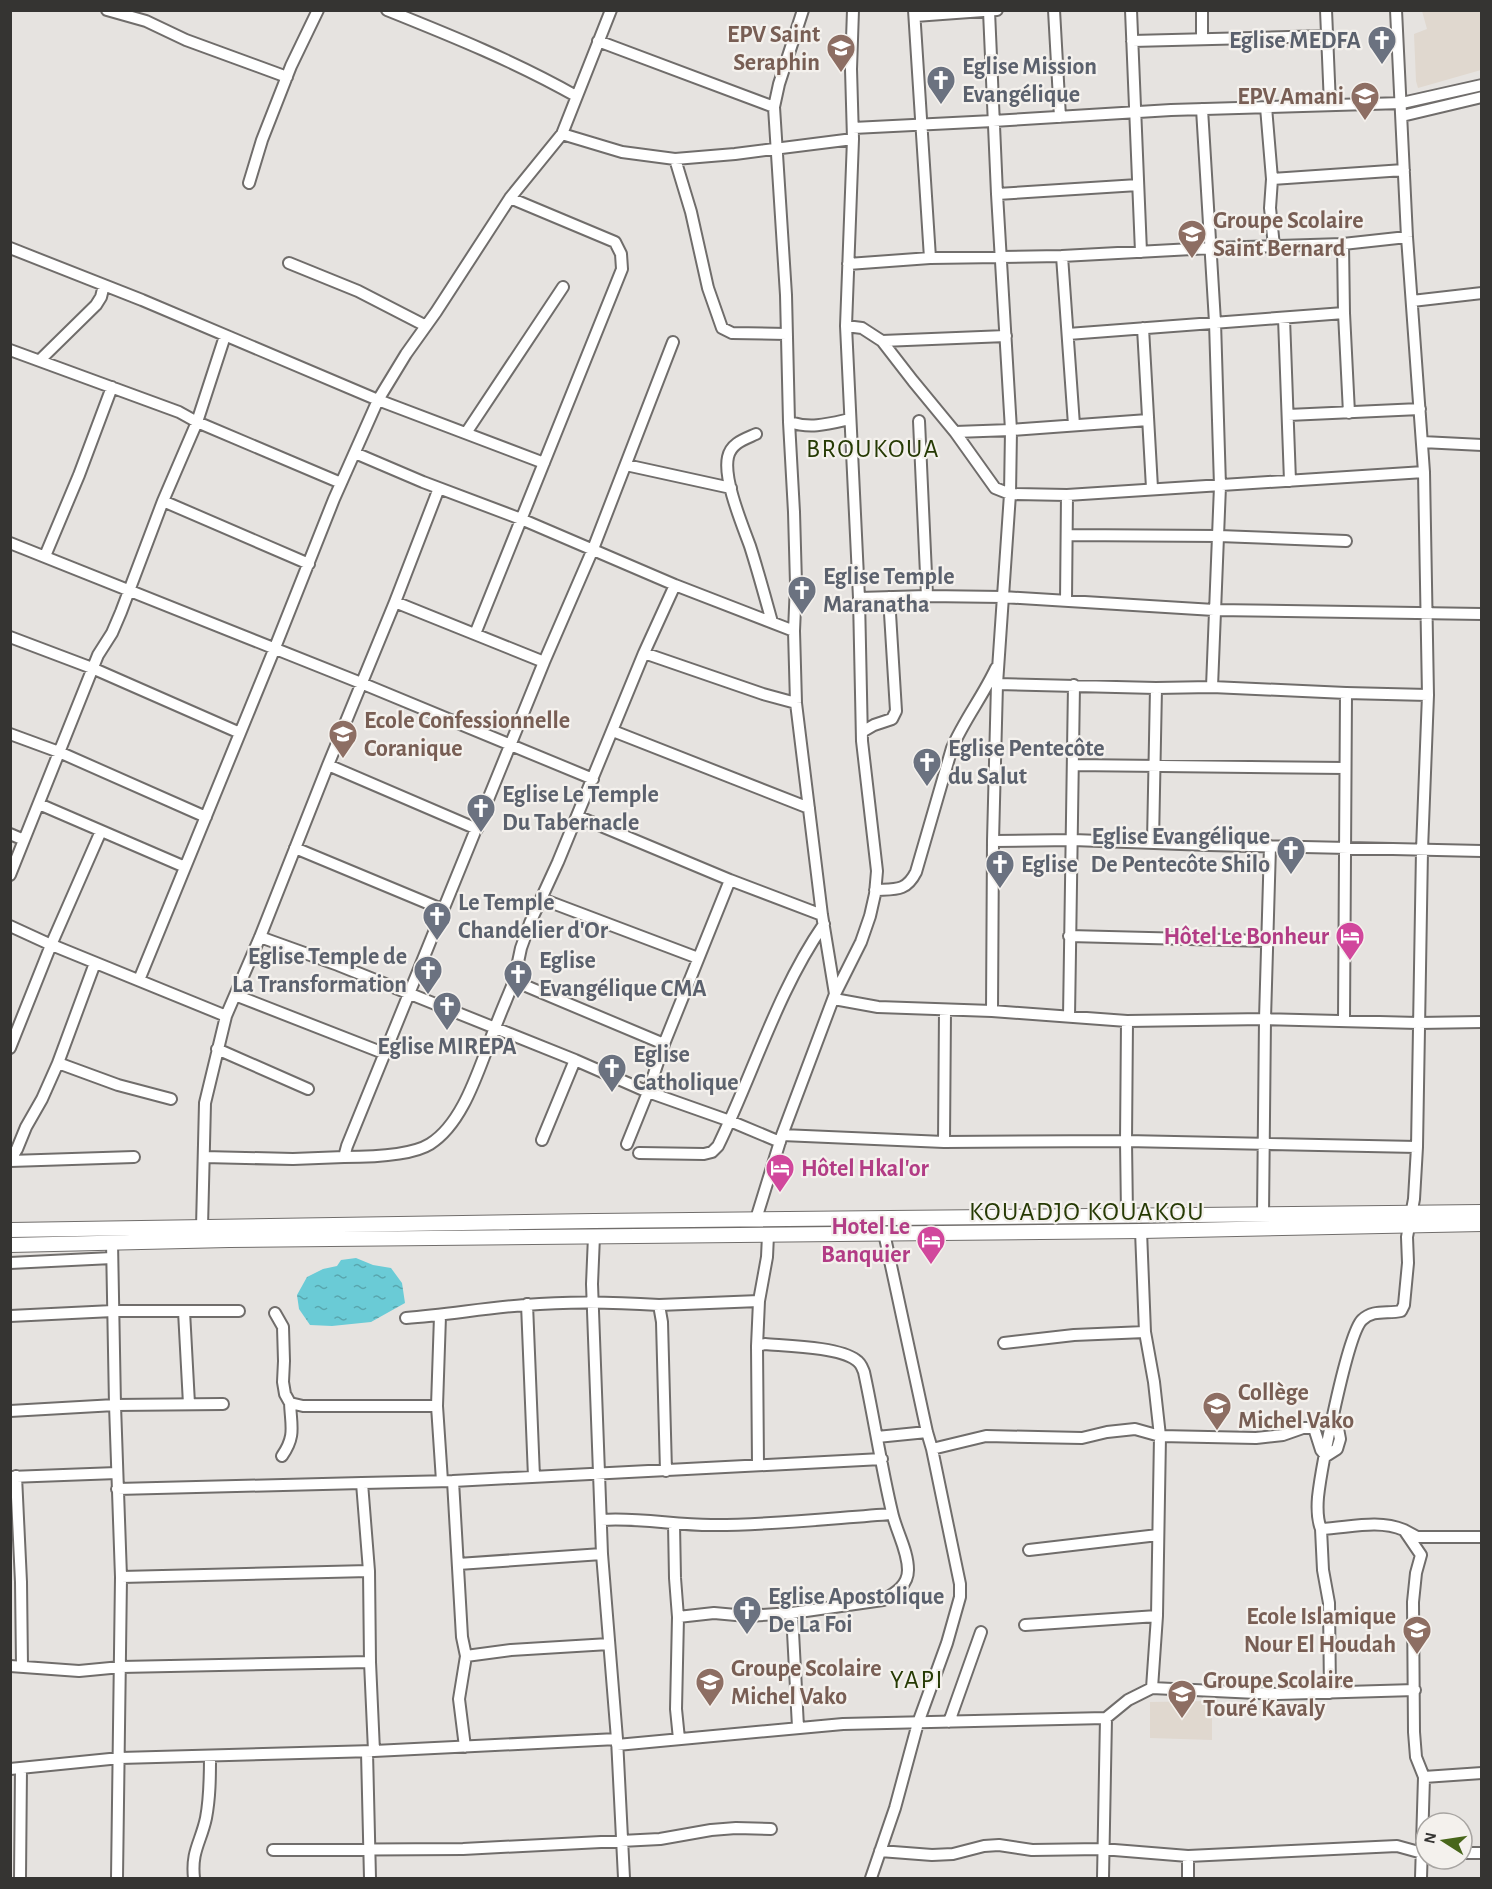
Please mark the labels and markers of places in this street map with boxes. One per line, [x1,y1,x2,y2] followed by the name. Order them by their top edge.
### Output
[727,23,820,75] place label: EPV Saint Seraphin
[1366,24,1398,66] church icon: Eglise MEDFA
[1229,29,1362,53] place label: Eglise MEDFA
[825,32,857,74] school or university icon: EPV Saint Seraphin
[962,55,1097,107] place label: Eglise Mission Evangélique
[925,64,957,106] church icon: Eglise Mission Evangélique
[1349,80,1381,122] school or university icon: EPV Amani
[1237,85,1344,109] place label: EPV Amani
[1213,209,1363,261] place label: Groupe Scolaire Saint Bernard
[1176,218,1208,260] school or university icon: Groupe Scolaire Saint Bernard
[823,565,955,617] place label: Eglise Temple Maranatha
[786,574,818,616] church icon: Eglise Temple Maranatha
[364,709,570,761] place label: Ecole Confessionnelle Coranique
[327,718,359,760] school or university icon: Ecole Confessionnelle Coranique
[948,737,1105,789] place label: Eglise Pentecôte du Salut
[911,746,943,788] church icon: Eglise Pentecôte du Salut
[502,783,659,835] place label: Eglise Le Temple Du Tabernacle
[465,792,497,834] church icon: Eglise Le Temple Du Tabernacle
[1091,825,1270,877] place label: Eglise Evangélique De Pentecôte Shilo
[1275,834,1307,876] church icon: Eglise Evangélique De Pentecôte Shilo
[984,848,1016,890] church icon: Eglise
[1021,853,1078,877] place label: Eglise
[458,891,609,943] place label: Le Temple Chandelier d'Or
[421,900,453,942] church icon: Le Temple Chandelier d'Or
[1334,920,1366,962] hotel icon: Hôtel Le Bonheur
[1164,925,1330,949] place label: Hôtel Le Bonheur
[232,945,407,997] place label: Eglise Temple de La Transformation
[539,949,707,1001] place label: Eglise Evangélique CMA
[412,954,444,996] church icon: Eglise Temple de La Transformation
[502,958,534,1000] church icon: Eglise Evangélique CMA
[431,990,463,1032] church icon: Eglise MIREPA
[377,1035,517,1059] place label: Eglise MIREPA
[633,1043,739,1095] place label: Eglise Catholique
[596,1052,628,1094] church icon: Eglise Catholique
[764,1152,796,1194] hotel icon: Hôtel Hkal'or
[801,1157,929,1181] place label: Hôtel Hkal'or
[821,1215,911,1267] place label: Hotel Le Banquier
[915,1224,947,1266] hotel icon: Hotel Le Banquier
[1238,1381,1354,1433] place label: Collège Michel Vako
[1201,1390,1233,1432] school or university icon: Collège Michel Vako
[768,1585,944,1637] place label: Eglise Apostolique De La Foi
[731,1594,763,1636] church icon: Eglise Apostolique De La Foi
[1244,1605,1396,1657] place label: Ecole Islamique Nour El Houdah
[1401,1614,1433,1656] school or university icon: Ecole Islamique Nour El Houdah
[731,1657,881,1709] place label: Groupe Scolaire Michel Vako
[694,1666,726,1708] school or university icon: Groupe Scolaire Michel Vako
[1203,1669,1353,1721] place label: Groupe Scolaire Touré Kavaly
[1166,1678,1198,1720] school or university icon: Groupe Scolaire Touré Kavaly

